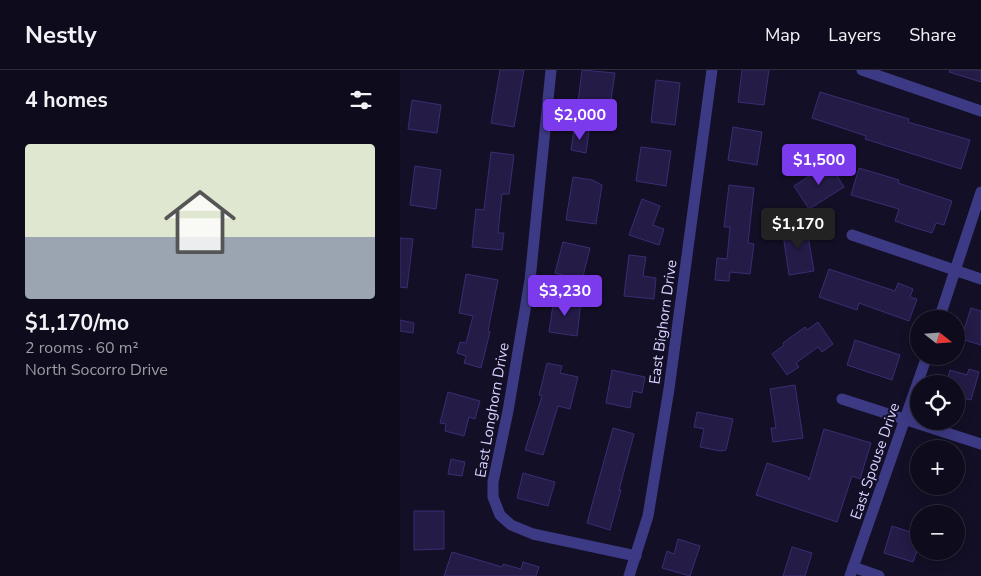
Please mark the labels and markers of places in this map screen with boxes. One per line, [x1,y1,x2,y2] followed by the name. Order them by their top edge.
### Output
[539,98,621,141] pin: $2,000
[778,144,860,186] pin: $1,500
[757,208,839,250] pin: $1,170
[524,274,606,317] pin: $3,230

